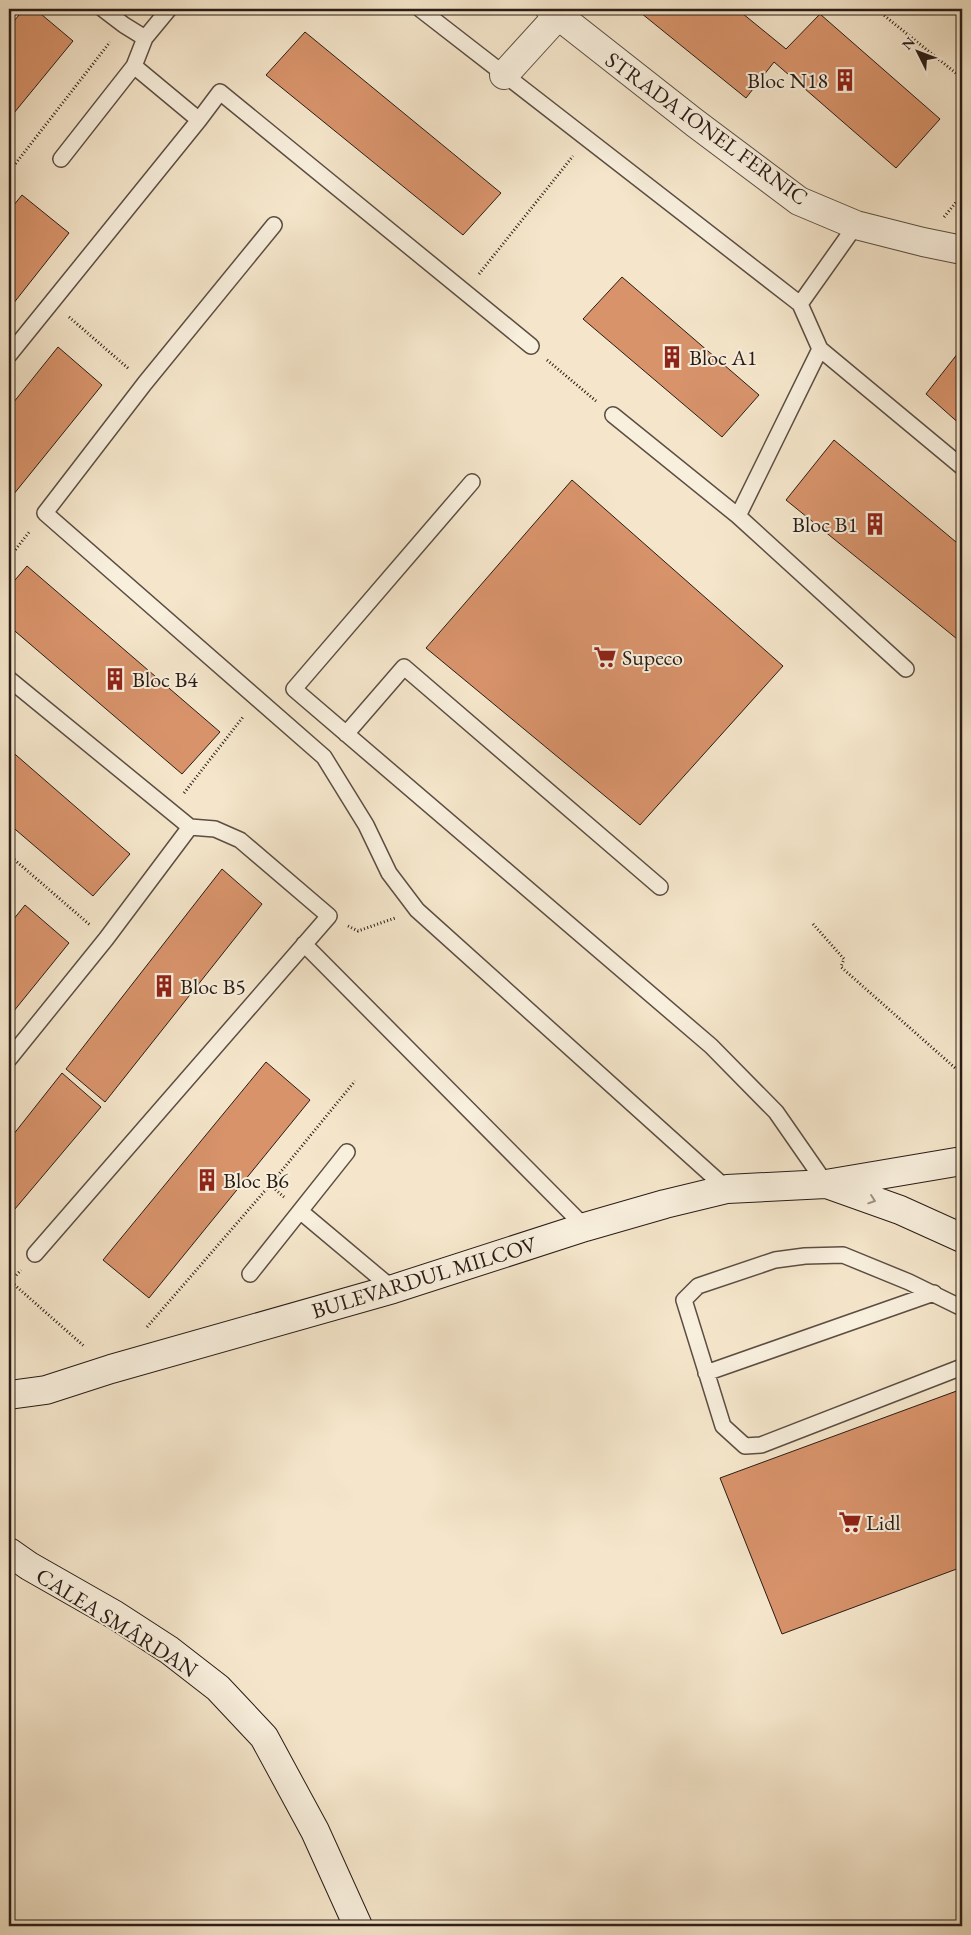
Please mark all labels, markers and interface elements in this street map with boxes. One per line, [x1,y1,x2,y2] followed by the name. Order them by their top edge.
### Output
[894,28,944,78] north arrow
[898,33,919,54] text: N
[600,45,814,212] street label: STRADA IONEL FERNIC
[747,66,828,95] place label: Bloc N18
[832,67,858,93] building icon: Bloc N18
[689,343,757,372] place label: Bloc A1
[659,344,685,370] building icon: Bloc A1
[792,510,858,539] place label: Bloc B1
[862,511,888,537] building icon: Bloc B1
[622,643,683,672] place label: Supeco
[592,644,618,670] supermarket icon: Supeco
[132,665,198,694] place label: Bloc B4
[102,666,128,692] building icon: Bloc B4
[180,972,246,1001] place label: Bloc B5
[151,973,177,999] building icon: Bloc B5
[223,1166,289,1195] place label: Bloc B6
[194,1167,220,1193] building icon: Bloc B6
[867,1194,875,1204] one-way arrow
[308,1229,540,1326] street label: BULEVARDUL MILCOV
[866,1508,901,1537] place label: Lidl
[837,1509,863,1535] supermarket icon: Lidl
[30,1561,203,1684] street label: CALEA SMÂRDAN

